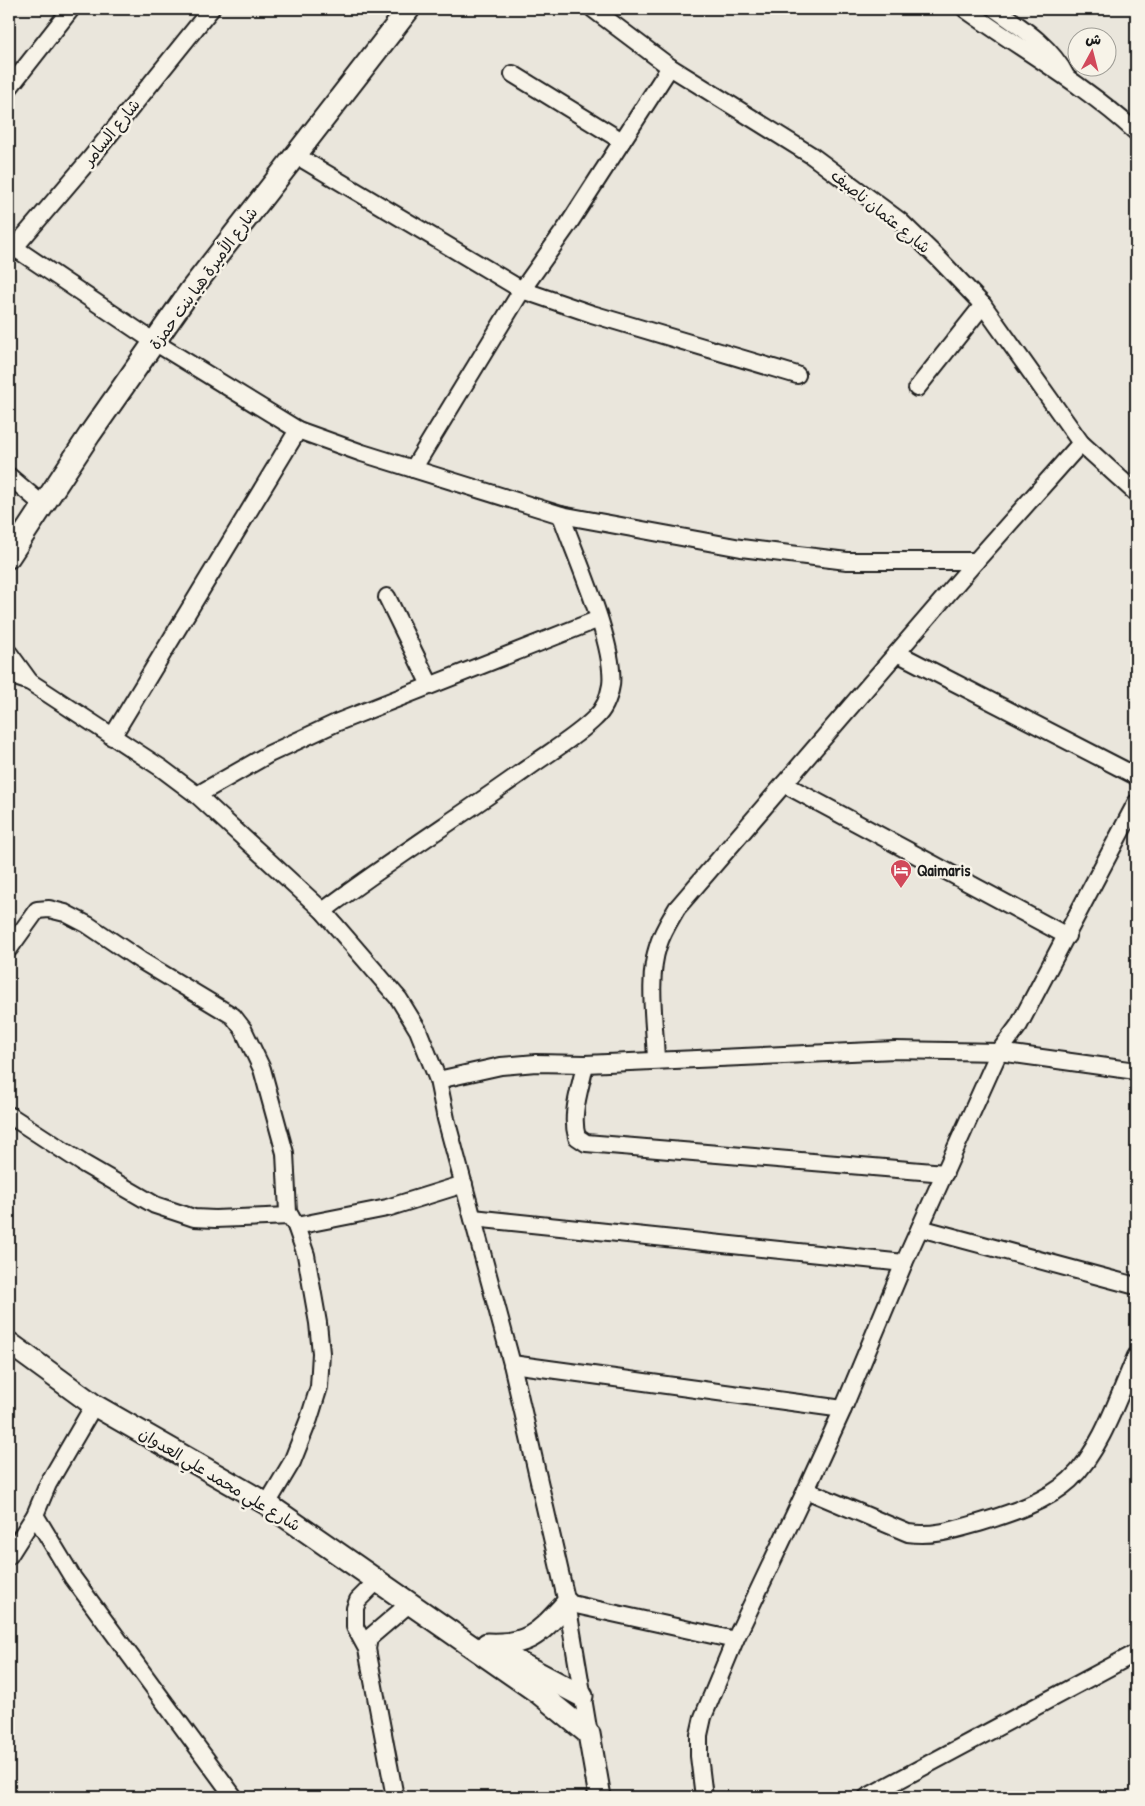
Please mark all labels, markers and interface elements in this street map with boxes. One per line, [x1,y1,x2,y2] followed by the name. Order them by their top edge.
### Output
[1068,28,1118,78] north arrow
[1085,28,1102,49] text: ش
[76,94,146,172] street label: شارع السامر
[826,164,935,259] street label: شارع عثمان ناصيف
[144,202,263,354] street label: شارع الأميرة هيا بنت حمزة
[889,858,913,889] hotel icon: Qaimaris
[917,859,971,881] place label: Qaimaris
[133,1422,305,1539] street label: شارع علي محمد علي العدوان

